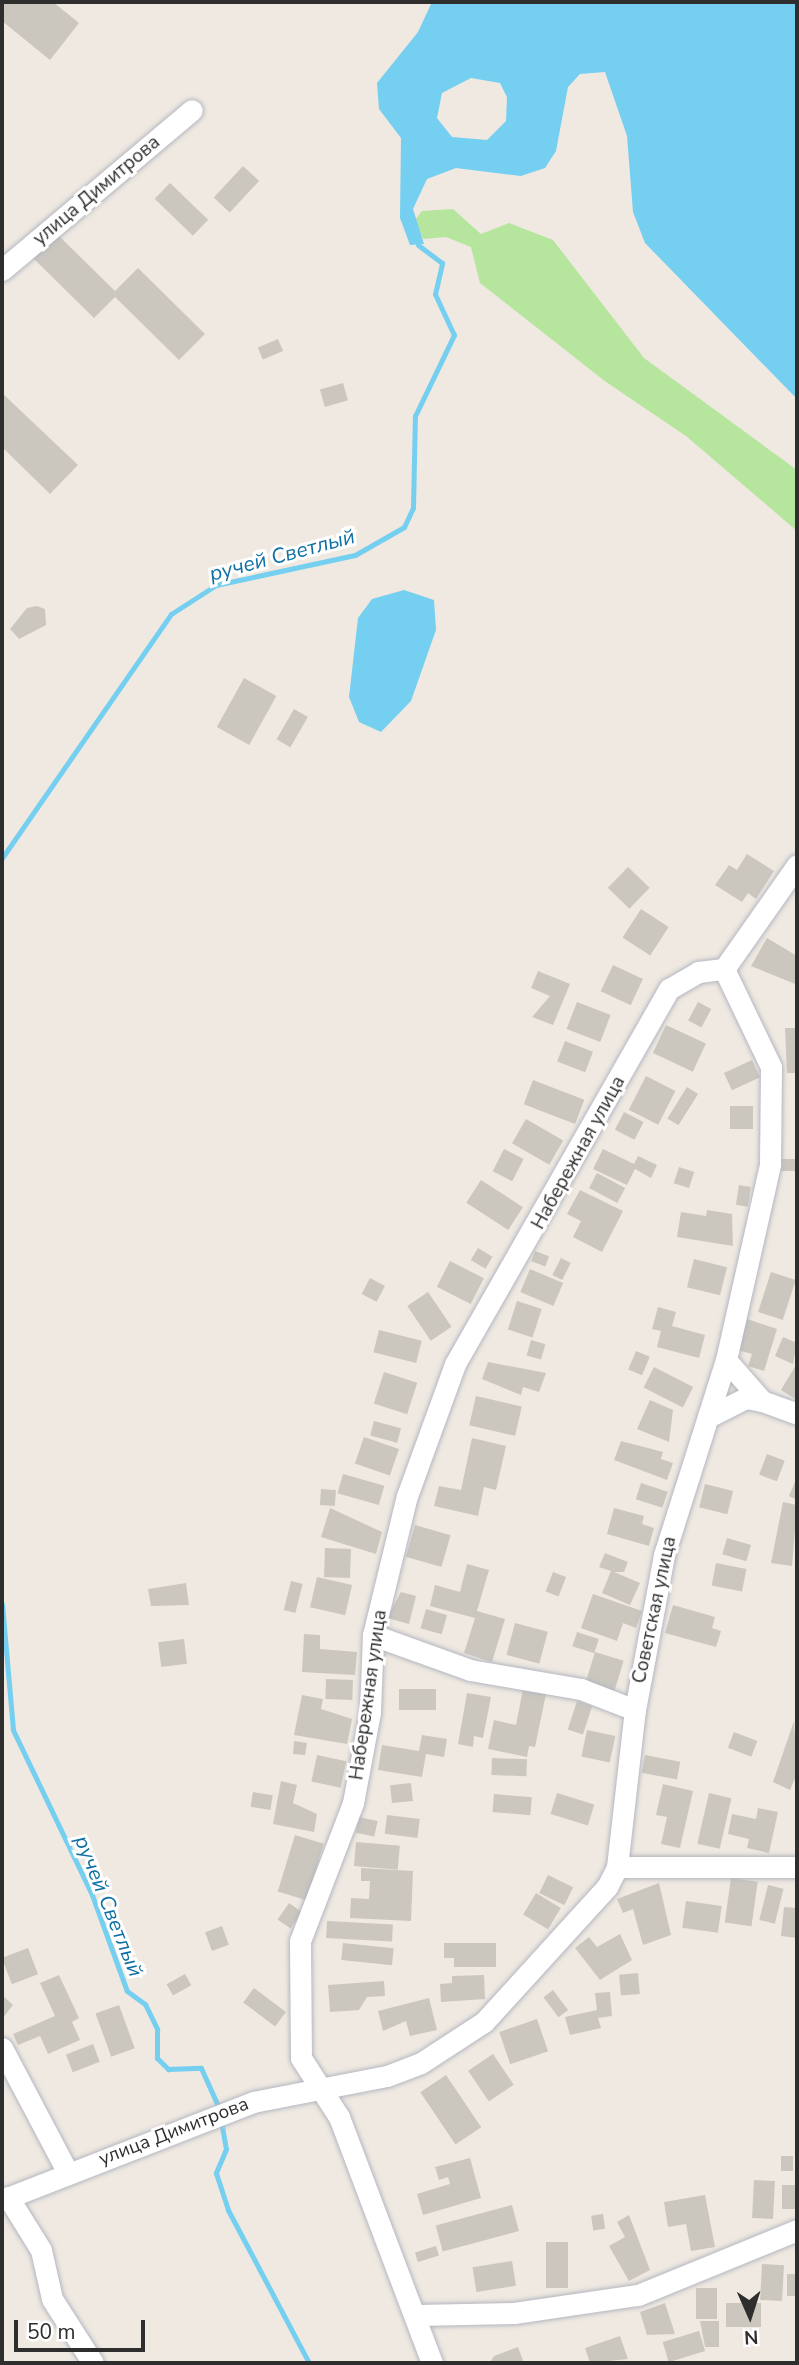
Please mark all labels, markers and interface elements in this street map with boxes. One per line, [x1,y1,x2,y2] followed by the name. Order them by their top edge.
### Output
[29,131,165,251] street label: улица Димитрова
[206,523,358,587] water label: ручей Светлый
[527,1072,631,1234] street label: Набережная улица
[628,1534,682,1686] street label: Советская улица
[346,1608,392,1782] street label: Набережная улица
[69,1832,149,1980] water label: ручей Светлый
[96,2093,252,2171] street label: улица Димитрова
[715,2281,785,2351] north arrow
[18,2306,149,2350] scale bar
[27,2318,76,2346] text: 50 m
[743,2324,759,2350] text: N

